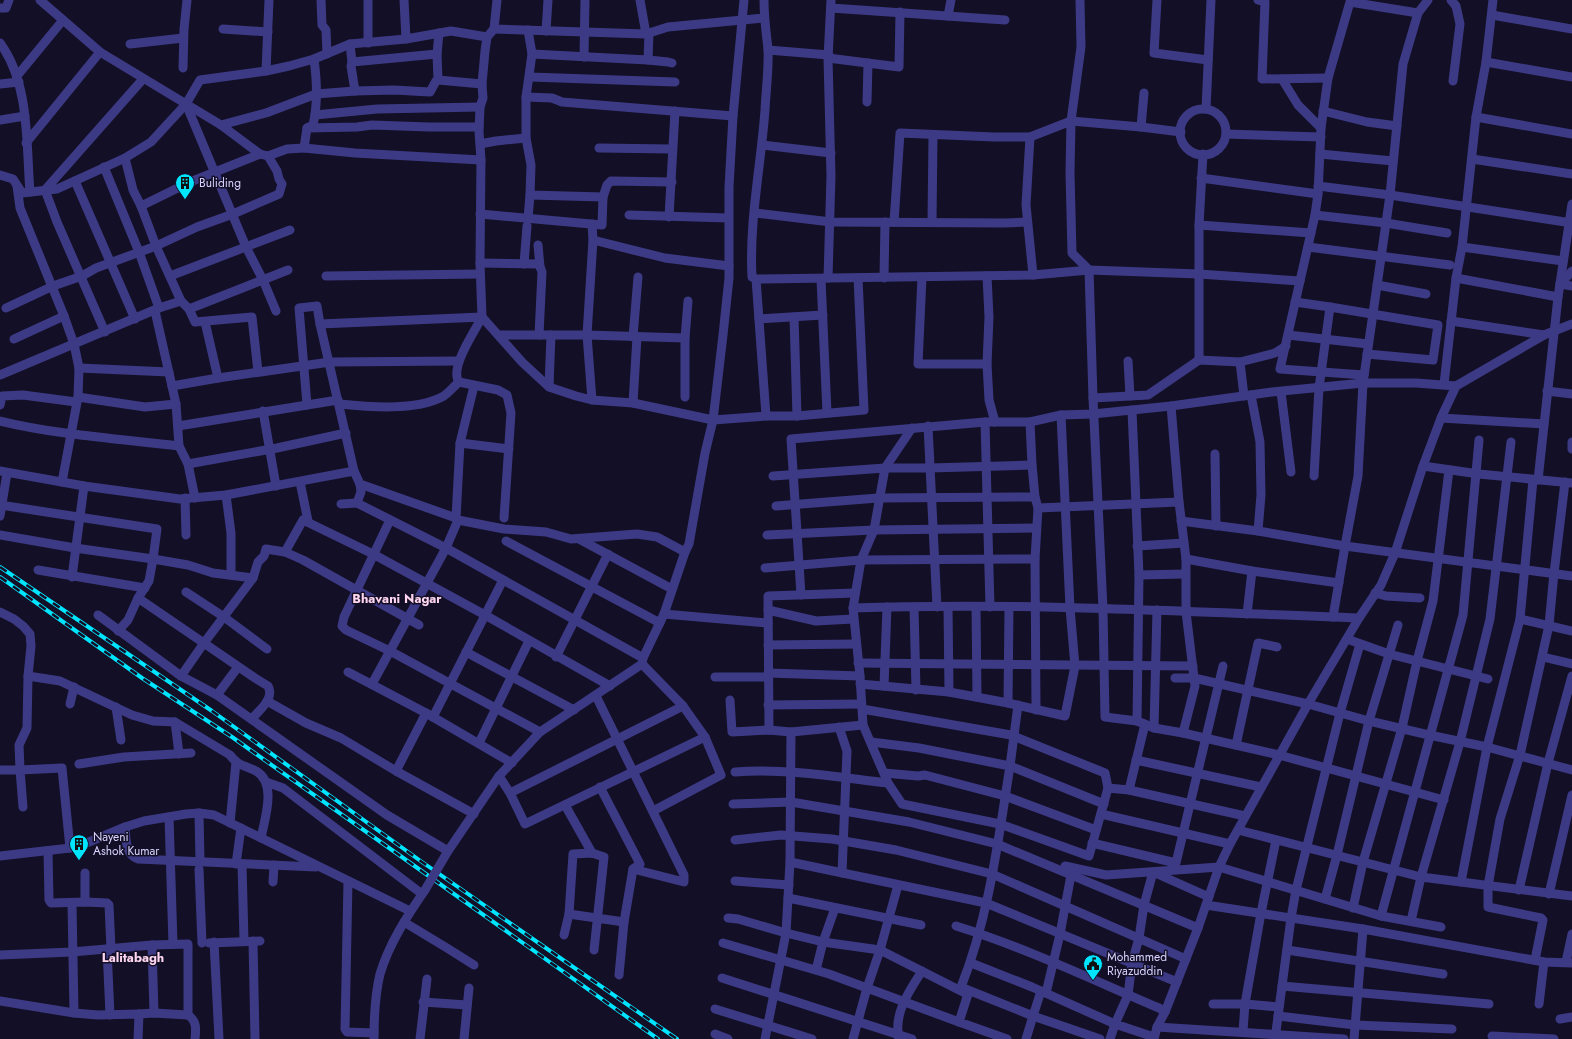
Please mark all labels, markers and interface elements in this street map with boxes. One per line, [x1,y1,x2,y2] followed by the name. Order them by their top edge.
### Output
[174,172,196,200] building icon: Buliding
[199,174,241,192] place label: Buliding
[352,589,442,608] district label: Bhavani Nagar
[93,828,160,860] place label: Nayeni Ashok Kumar
[68,833,90,861] building icon: Nayeni Ashok Kumar
[102,948,164,967] district label: Lalitabagh
[1107,948,1167,980] place label: Mohammed Riyazuddin
[1082,953,1104,981] public building icon: Mohammed Riyazuddin

